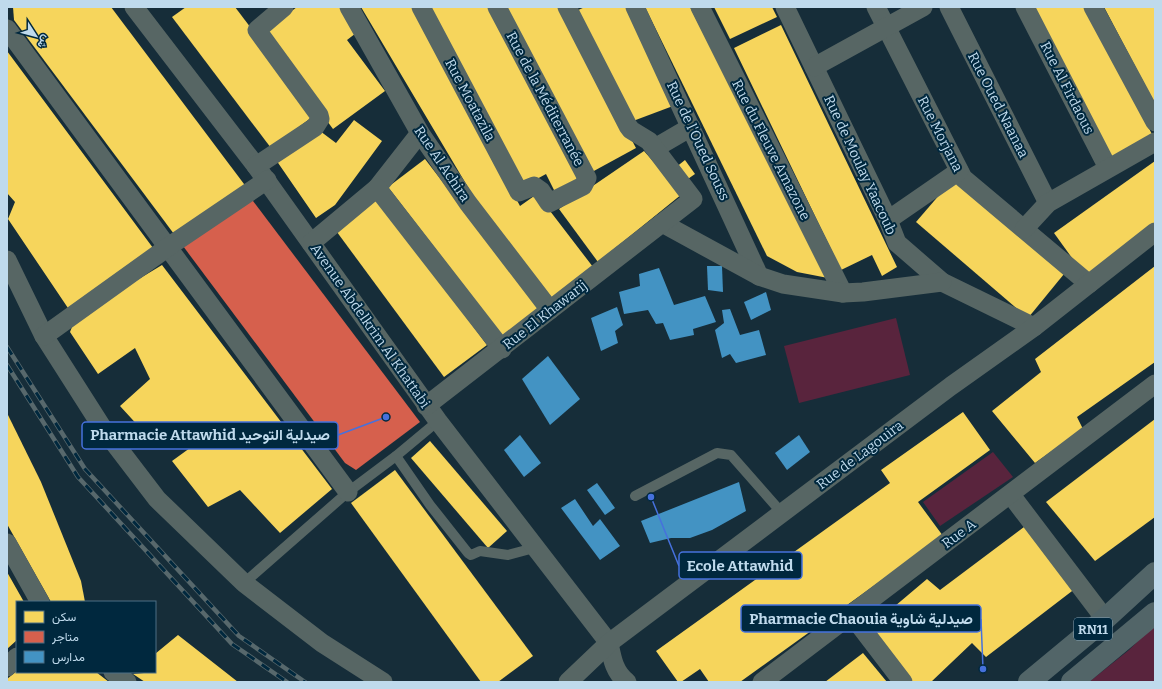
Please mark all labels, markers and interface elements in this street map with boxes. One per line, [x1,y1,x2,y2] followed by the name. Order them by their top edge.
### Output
[16,16,56,56] north arrow
[502,29,588,169] street label: Rue de la Méditerranée
[35,32,53,51] text: ش
[1036,39,1098,137] street label: Rue Al Firdaous
[964,49,1032,161] street label: Rue Oued Naanaa
[441,56,499,144] street label: Rue Moatazila
[728,77,814,223] street label: Rue du Fleuve Amazone
[663,79,733,203] street label: Rue de l'Oued Souss
[820,93,900,237] street label: Rue de Moulay Yaacoub
[914,93,966,175] street label: Rue Morjana
[410,123,474,205] street label: Rue Al Achira
[307,241,433,411] street label: Avenue Abdelkrim Al Khattabi
[500,277,590,353] street label: Rue El Khawarij
[813,417,907,493] street label: Rue de Lagouira
[82,422,338,449] callout: Pharmacie Attawhid صيدلية التوحيد
[90,426,330,444] text: Pharmacie Attawhid صيدلية التوحيد
[939,516,979,552] street label: Rue A
[679,552,802,579] callout: Ecole Attawhid
[687,557,793,575] text: Ecole Attawhid
[16,601,156,673] legend
[741,605,981,632] callout: Pharmacie Chaouia صيدلية شاوية
[52,610,76,625] text: سكن
[749,610,973,628] text: Pharmacie Chaouia صيدلية شاوية
[1074,618,1112,640] road number: RN11
[51,630,79,645] text: متاجر
[52,650,85,665] text: مدارس

